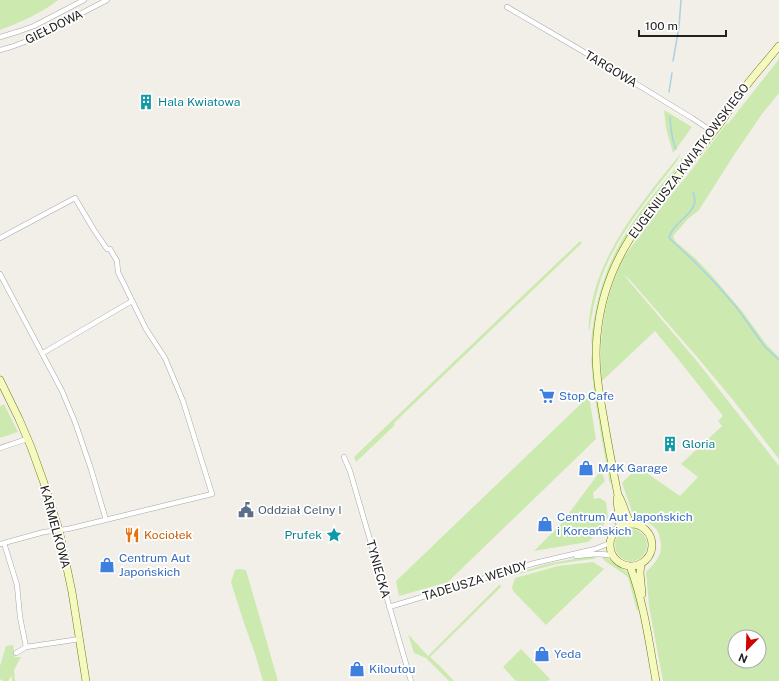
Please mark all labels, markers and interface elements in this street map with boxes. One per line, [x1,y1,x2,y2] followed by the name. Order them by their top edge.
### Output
[23,7,85,47] street label: GIEŁDOWA
[639,12,726,38] scale bar
[645,19,678,33] text: 100 m
[582,48,640,90] street label: TARGOWA
[626,81,752,241] street label: EUGENIUSZA KWIATKOWSKIEGO
[137,93,155,111] building icon: Hala Kwiatowa
[158,95,240,109] place label: Hala Kwiatowa
[538,387,556,405] supermarket icon: Stop Cafe
[559,389,614,403] place label: Stop Cafe
[661,435,679,453] building icon: Gloria
[682,437,715,451] place label: Gloria
[577,459,595,477] shop icon: M4K Garage
[598,461,668,475] place label: M4K Garage
[37,484,73,571] street label: KARMELKOWA
[237,501,255,519] public building icon: Oddział Celny I
[258,503,342,517] place label: Oddział Celny I
[557,510,693,538] place label: Centrum Aut Japońskich i Koreańskich
[536,515,554,533] shop icon: Centrum Aut Japońskich i Koreańskich
[123,526,141,544] restaurant icon: Kociołek
[325,526,343,544] place icon: Prufek
[144,528,193,542] place label: Kociołek
[284,528,322,542] place label: Prufek
[363,538,393,600] street label: TYNIECKA
[119,551,191,579] place label: Centrum Aut Japońskich
[98,556,116,574] shop icon: Centrum Aut Japońskich
[421,558,530,604] street label: TADEUSZA WENDY
[727,629,767,669] north arrow
[533,645,551,663] shop icon: Yeda
[554,647,581,661] place label: Yeda
[737,651,749,665] text: N
[348,660,366,678] shop icon: Kiloutou
[369,662,416,676] place label: Kiloutou

